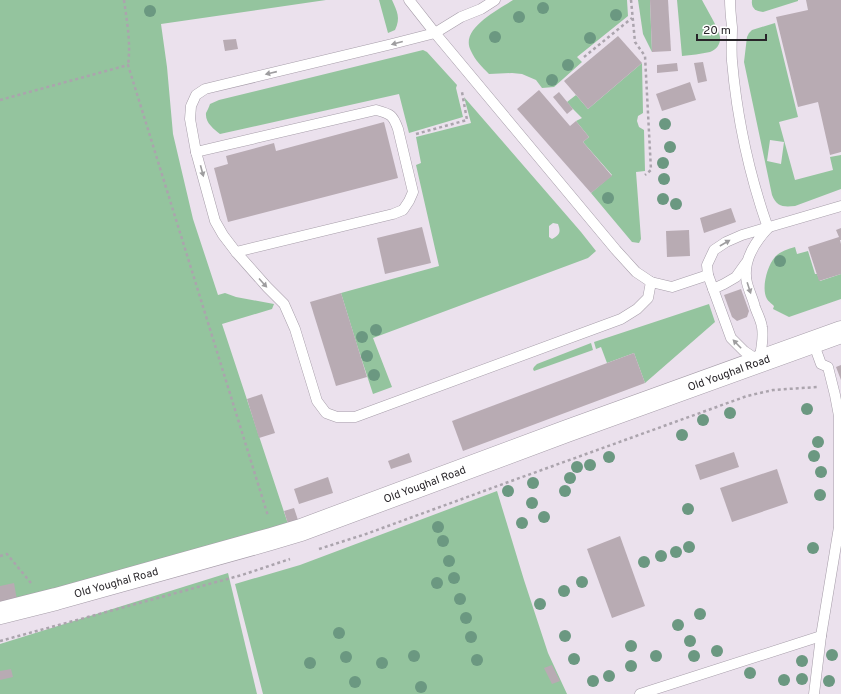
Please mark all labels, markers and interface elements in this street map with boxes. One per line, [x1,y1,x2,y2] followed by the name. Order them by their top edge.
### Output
[697,16,766,42] scale bar
[703,23,731,39] text: 20 m
[391,40,403,46] one-way arrow
[265,70,277,76] one-way arrow
[199,166,205,178] one-way arrow
[719,240,731,247] one-way arrow
[259,278,268,288] one-way arrow
[746,282,752,294] one-way arrow
[732,339,742,349] one-way arrow
[686,352,772,395] street label: Old Youghal Road
[382,463,468,507] street label: Old Youghal Road
[73,565,160,602] street label: Old Youghal Road

